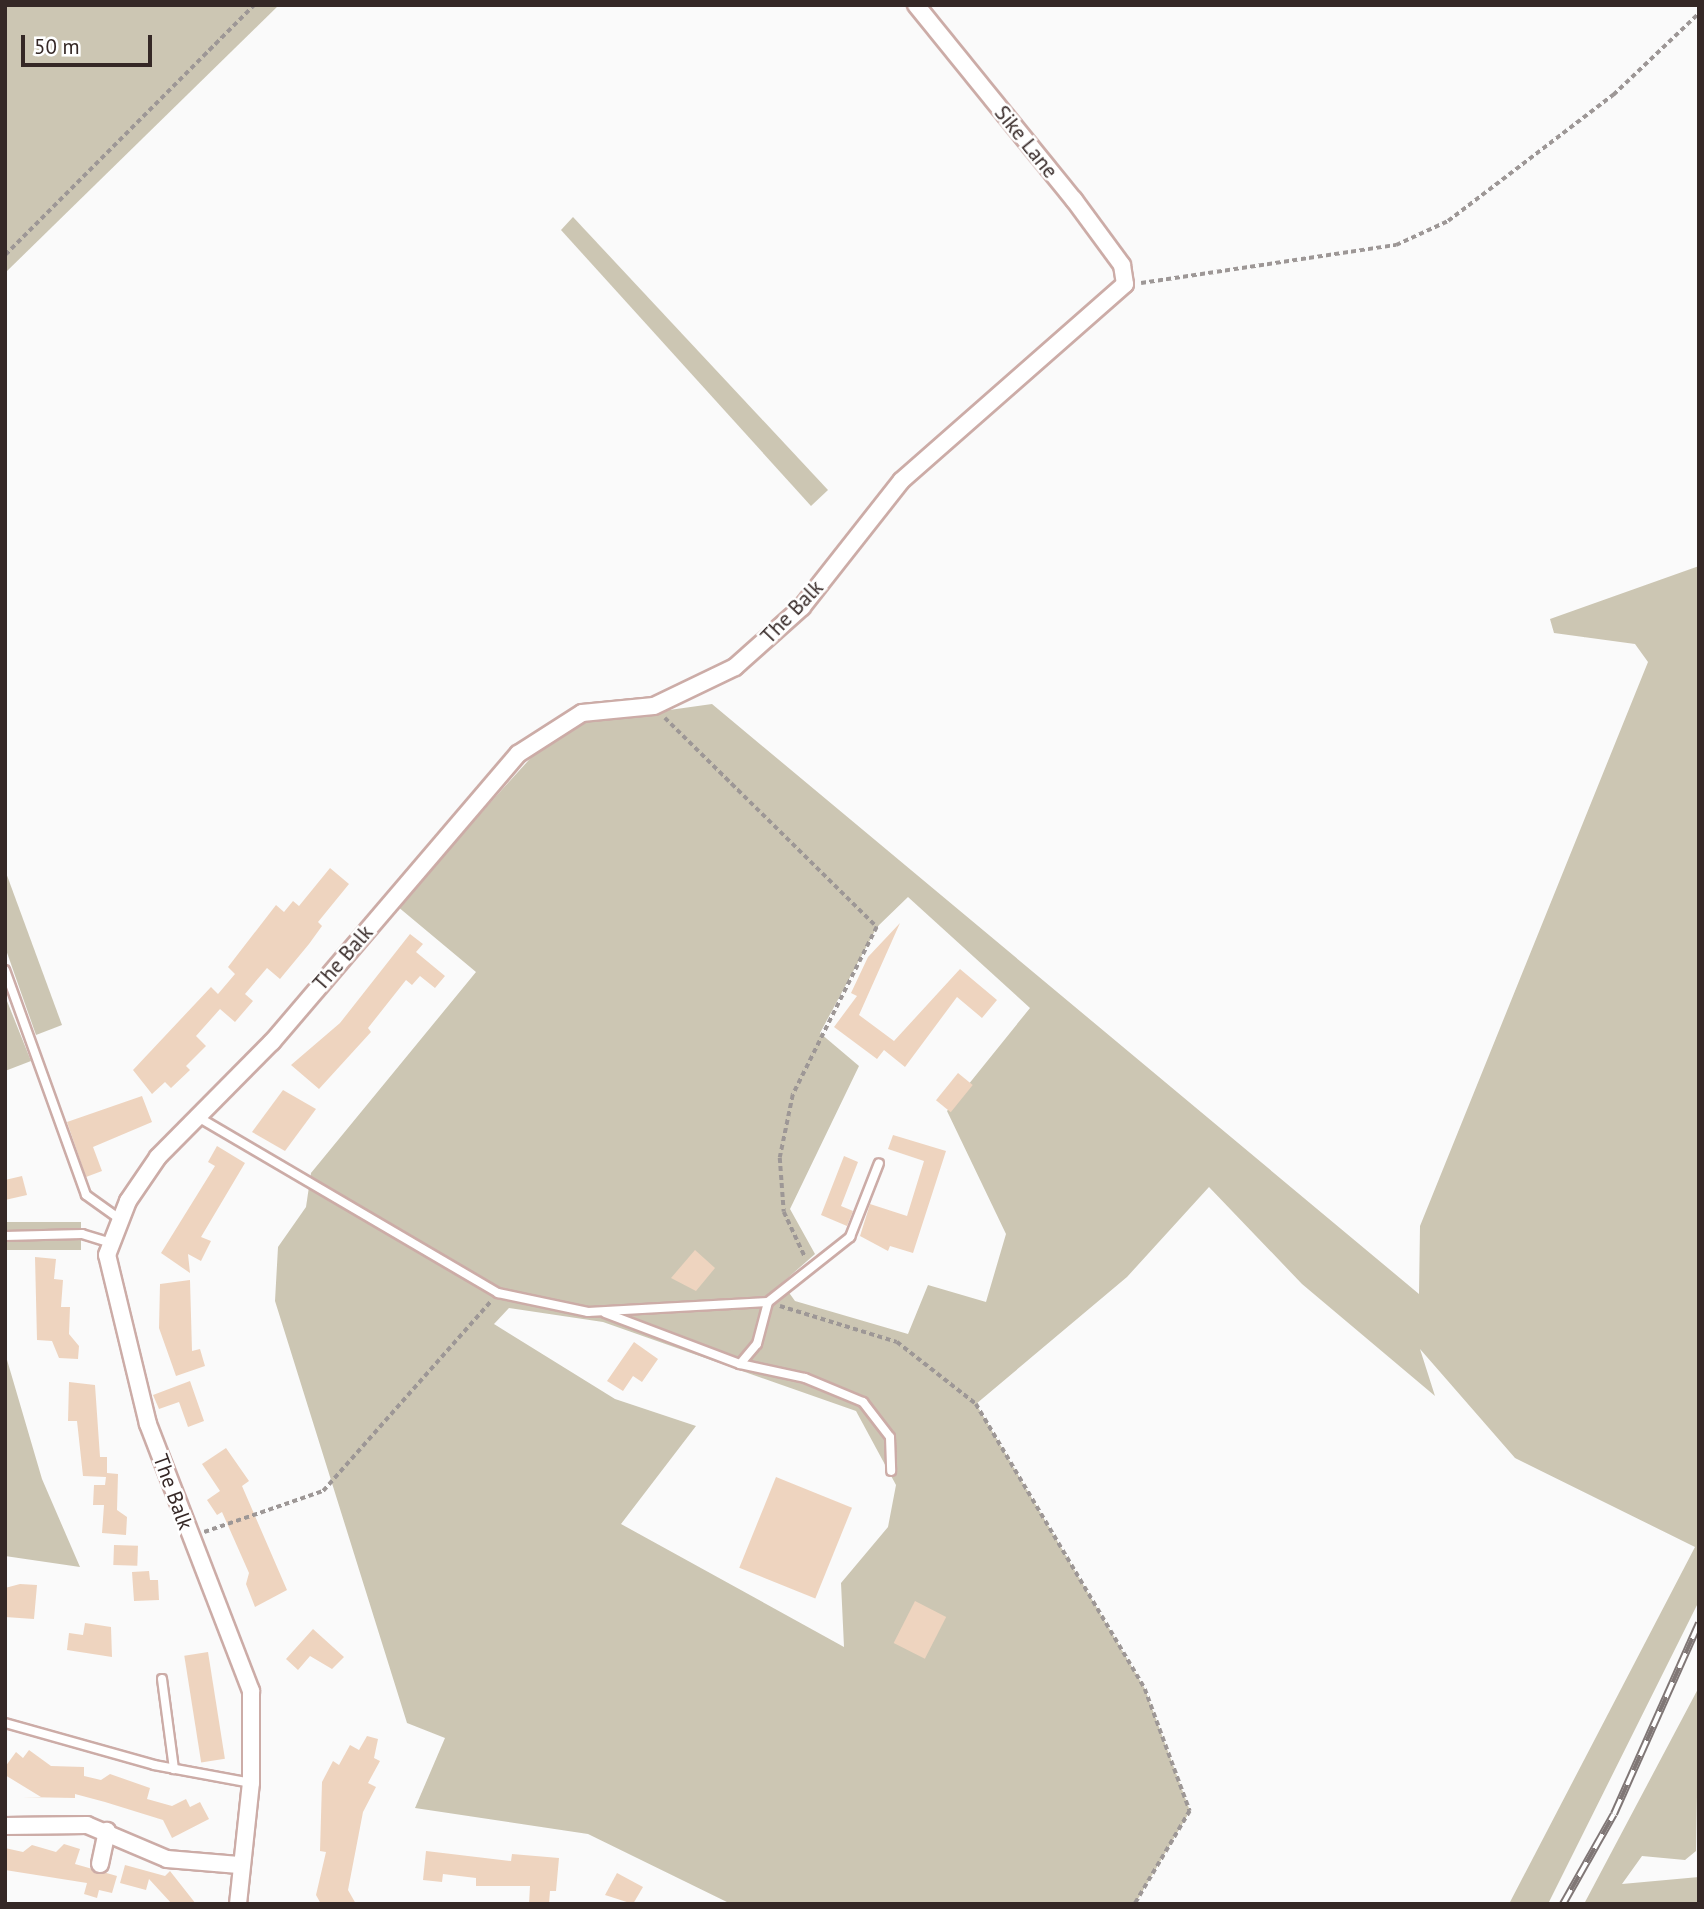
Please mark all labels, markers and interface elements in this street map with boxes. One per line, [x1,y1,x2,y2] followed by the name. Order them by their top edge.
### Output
[24,21,156,65] scale bar
[34,33,80,60] text: 50 m
[989,101,1063,183] street label: Sike Lane
[756,575,828,649] street label: The Balk
[308,920,378,996] street label: The Balk
[148,1451,198,1533] street label: The Balk

